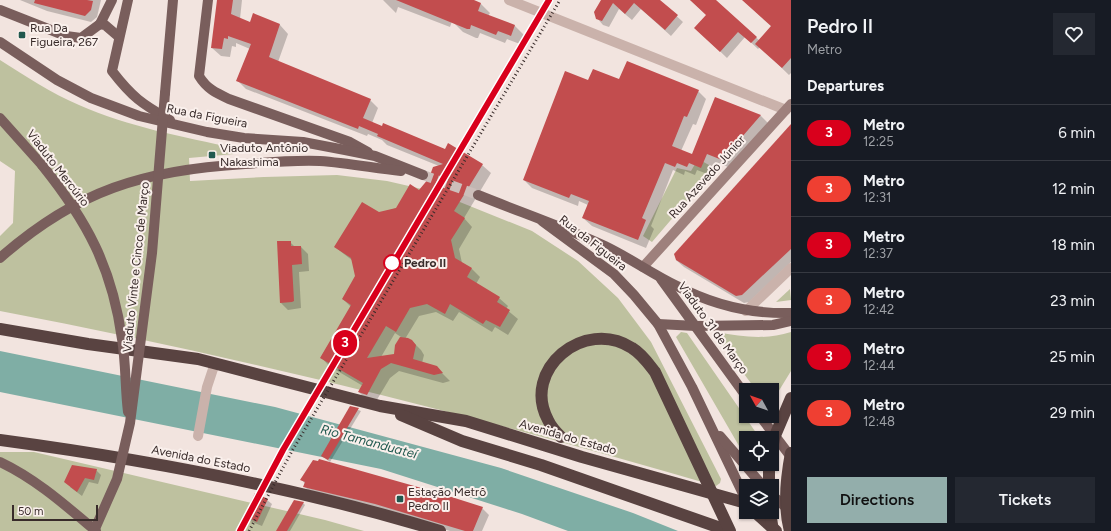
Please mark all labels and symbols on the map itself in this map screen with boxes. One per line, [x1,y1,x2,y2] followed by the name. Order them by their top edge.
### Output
[30,21,99,49] place label: Rua Da Figueira, 267
[17,30,27,40] marker: Rua Da Figueira, 267
[165,101,249,131] street label: Rua da Figueira
[24,127,92,209] street label: Viaduto Mercúrio
[666,133,748,221] street label: Rua Azevedo Júnior
[220,141,308,169] place label: Viaduto Antônio Nakashima
[207,150,217,160] marker: Viaduto Antônio Nakashima
[120,181,152,353] street label: Viaduto Vinte e Cinco de Março
[556,212,630,274] street label: Rua da Figueira
[383,254,401,272] marker: Pedro II
[404,256,446,270] place label: Pedro II
[675,279,751,377] street label: Viaduto 31 de Março
[332,330,358,356] line badge: 3
[739,383,779,423] north arrow
[518,416,618,458] street label: Avenida do Estado
[319,421,421,462] water label: Rio Tamanduateí
[150,443,252,475] street label: Avenida do Estado
[408,485,486,513] place label: Estação Metrô Pedro II
[395,494,405,504] marker: Estação Metrô Pedro II
[12,503,98,522] scale bar

